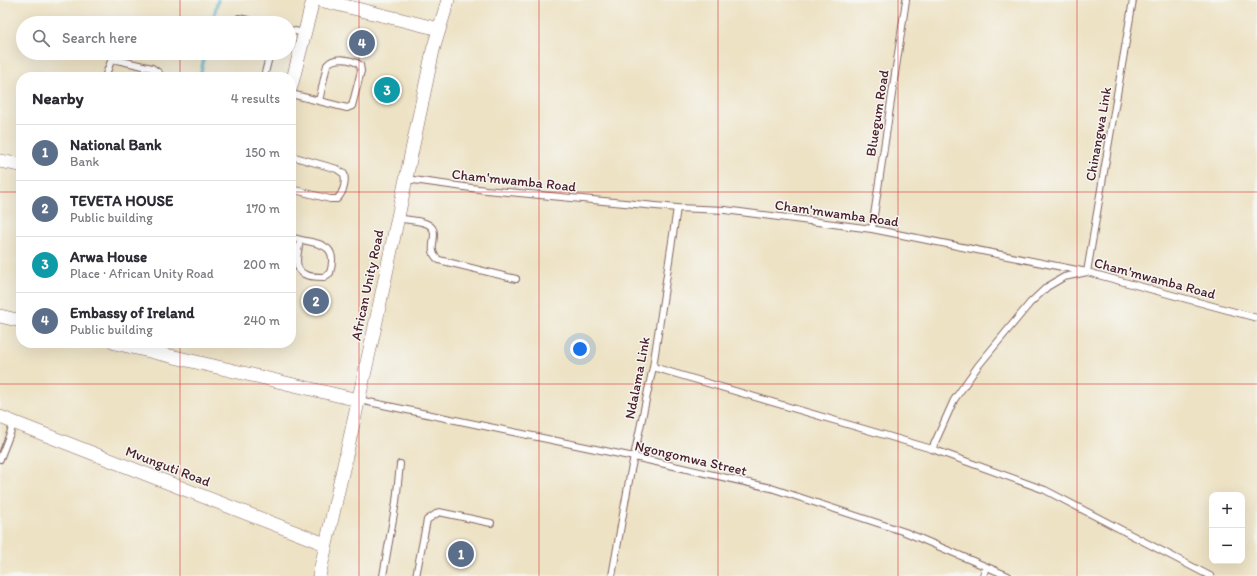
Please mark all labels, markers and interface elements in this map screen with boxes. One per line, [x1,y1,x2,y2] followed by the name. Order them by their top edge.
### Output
[16,16,296,60] search box
[30,27,52,49] icon: search
[349,28,375,58] pin: 4
[62,29,137,47] text: Search here
[862,68,893,158] street label: Bluegum Road
[374,75,400,105] pin: 3
[1082,85,1115,183] street label: Chinangwa Link
[32,88,84,108] text: Nearby
[231,91,280,106] text: 4 results
[70,136,162,154] text: National Bank
[42,145,48,160] text: 1
[245,145,280,160] text: 150 m
[70,154,99,169] text: Bank
[451,166,577,196] street label: Cham'mwamba Road
[70,192,173,210] text: TEVETA HOUSE
[774,196,900,231] street label: Cham'mwamba Road
[42,201,48,216] text: 2
[246,201,280,216] text: 170 m
[70,210,153,225] text: Public building
[347,228,388,342] street label: African Unity Road
[70,248,147,266] text: Arwa House
[1092,254,1218,303] street label: Cham'mwamba Road
[41,257,49,272] text: 3
[243,257,280,272] text: 200 m
[70,266,214,281] text: Place · African Unity Road
[303,286,329,316] pin: 2
[70,304,195,322] text: Embassy of Ireland
[41,313,49,328] text: 4
[243,313,280,328] text: 240 m
[70,322,153,337] text: Public building
[621,336,654,421] street label: Ndalama Link
[570,339,590,359] your location
[633,437,749,480] street label: Ngongomwa Street
[123,443,213,491] street label: Mvunguti Road
[1209,492,1245,564] map controls
[1209,492,1245,528] button: +
[1209,528,1245,564] button: −
[448,539,474,569] pin: 1

